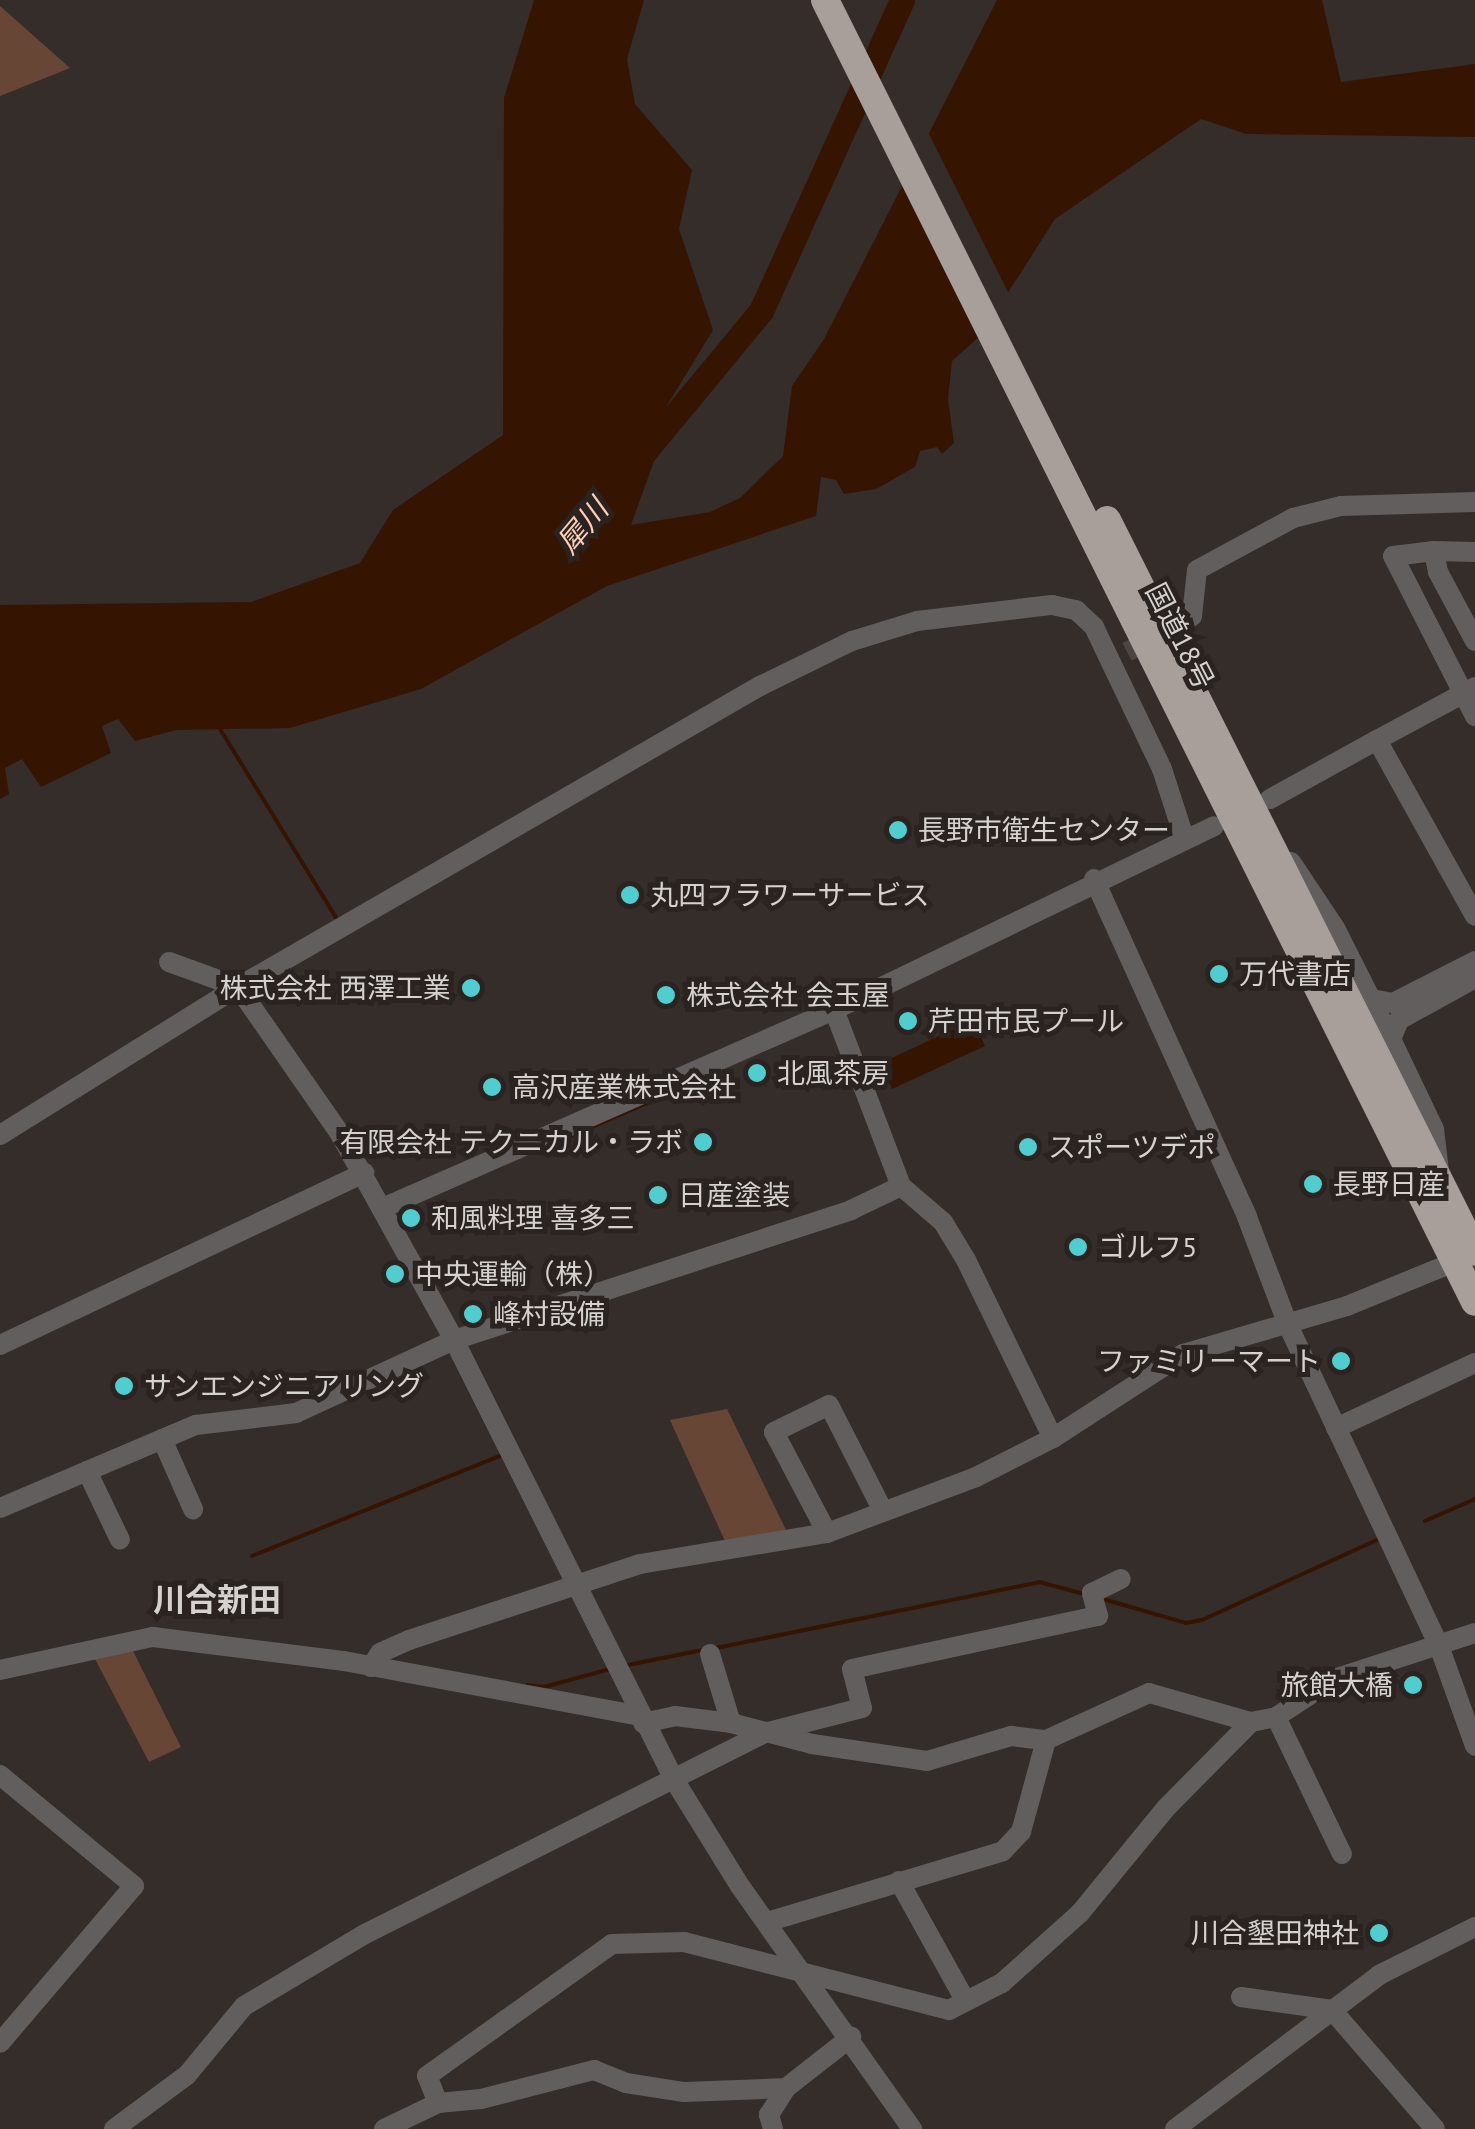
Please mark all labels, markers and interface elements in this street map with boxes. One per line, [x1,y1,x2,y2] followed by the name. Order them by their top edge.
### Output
[549,491,615,561] water label: 犀川
[1139,577,1221,695] street label: 国道18号
[918,813,1170,847] place label: 長野市衛生センター
[887,819,909,841] marker: 長野市衛生センター
[650,878,930,912] place label: 丸四フラワーサービス
[619,884,641,906] marker: 丸四フラワーサービス
[1239,957,1351,991] place label: 万代書店
[1208,963,1230,985] marker: 万代書店
[220,971,451,1005] place label: 株式会社 西澤工業
[460,977,482,999] marker: 株式会社 西澤工業
[686,978,889,1012] place label: 株式会社 会玉屋
[655,984,677,1006] marker: 株式会社 会玉屋
[928,1004,1124,1038] place label: 芹田市民プール
[897,1010,919,1032] marker: 芹田市民プール
[777,1056,889,1090] place label: 北風茶房
[746,1062,768,1084] marker: 北風茶房
[512,1070,736,1104] place label: 高沢産業株式会社
[481,1076,503,1098] marker: 高沢産業株式会社
[340,1125,683,1159] place label: 有限会社 テクニカル・ラボ
[1048,1130,1216,1164] place label: スポーツデポ
[692,1131,714,1153] marker: 有限会社 テクニカル・ラボ
[1017,1136,1039,1158] marker: スポーツデポ
[1333,1167,1445,1201] place label: 長野日産
[1302,1173,1324,1195] marker: 長野日産
[678,1178,790,1212] place label: 日産塗装
[647,1184,669,1206] marker: 日産塗装
[431,1201,634,1235] place label: 和風料理 喜多三
[400,1207,422,1229] marker: 和風料理 喜多三
[1098,1230,1197,1264] place label: ゴルフ5
[1067,1236,1089,1258] marker: ゴルフ5
[415,1257,611,1291] place label: 中央運輸（株）
[384,1263,406,1285] marker: 中央運輸（株）
[493,1297,605,1331] place label: 峰村設備
[462,1303,484,1325] marker: 峰村設備
[1097,1344,1321,1378] place label: ファミリーマート
[1330,1350,1352,1372] marker: ファミリーマート
[144,1369,424,1403] place label: サンエンジニアリング
[113,1375,135,1397] marker: サンエンジニアリング
[153,1580,281,1618] district label: 川合新田
[1281,1668,1393,1702] place label: 旅館大橋
[1402,1674,1424,1696] marker: 旅館大橋
[1191,1916,1359,1950] place label: 川合墾田神社
[1368,1922,1390,1944] marker: 川合墾田神社

